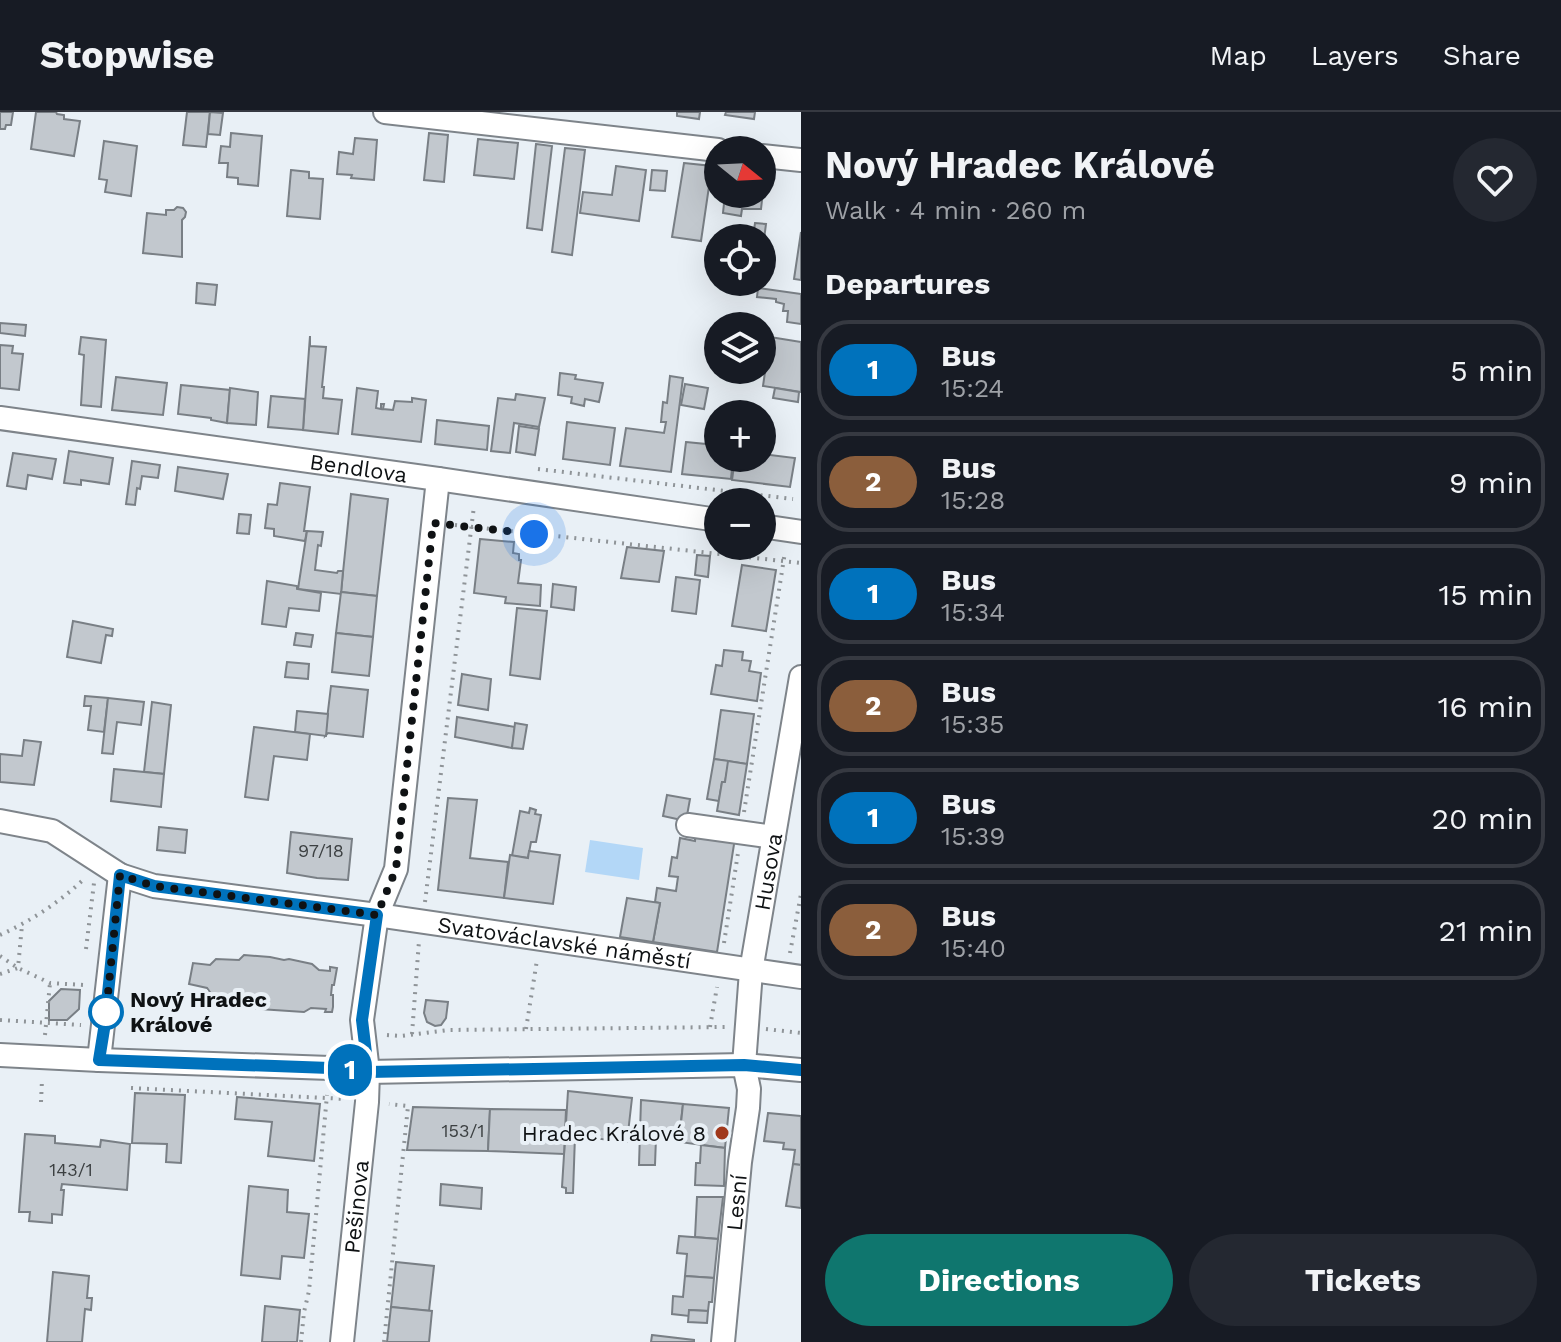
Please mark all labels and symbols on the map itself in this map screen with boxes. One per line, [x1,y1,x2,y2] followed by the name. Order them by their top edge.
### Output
[704,136,776,208] north arrow
[308,449,409,487] street label: Bendlova
[514,514,554,554] your location
[749,831,787,912] street label: Husova
[298,840,344,861] house number: 97/18
[436,912,693,973] street label: Svatováclavské náměstí
[130,987,267,1037] place label: Nový Hradec Králové
[89,995,123,1029] marker: Nový Hradec Králové
[324,1044,376,1096] line badge: 1
[442,1120,484,1141] house number: 153/1
[522,1121,706,1146] place label: Hradec Králové 8
[713,1124,731,1142] marker: Hradec Králové 8
[49,1159,93,1180] house number: 143/1
[339,1159,373,1255] street label: Pešinova
[721,1173,751,1232] street label: Lesní

